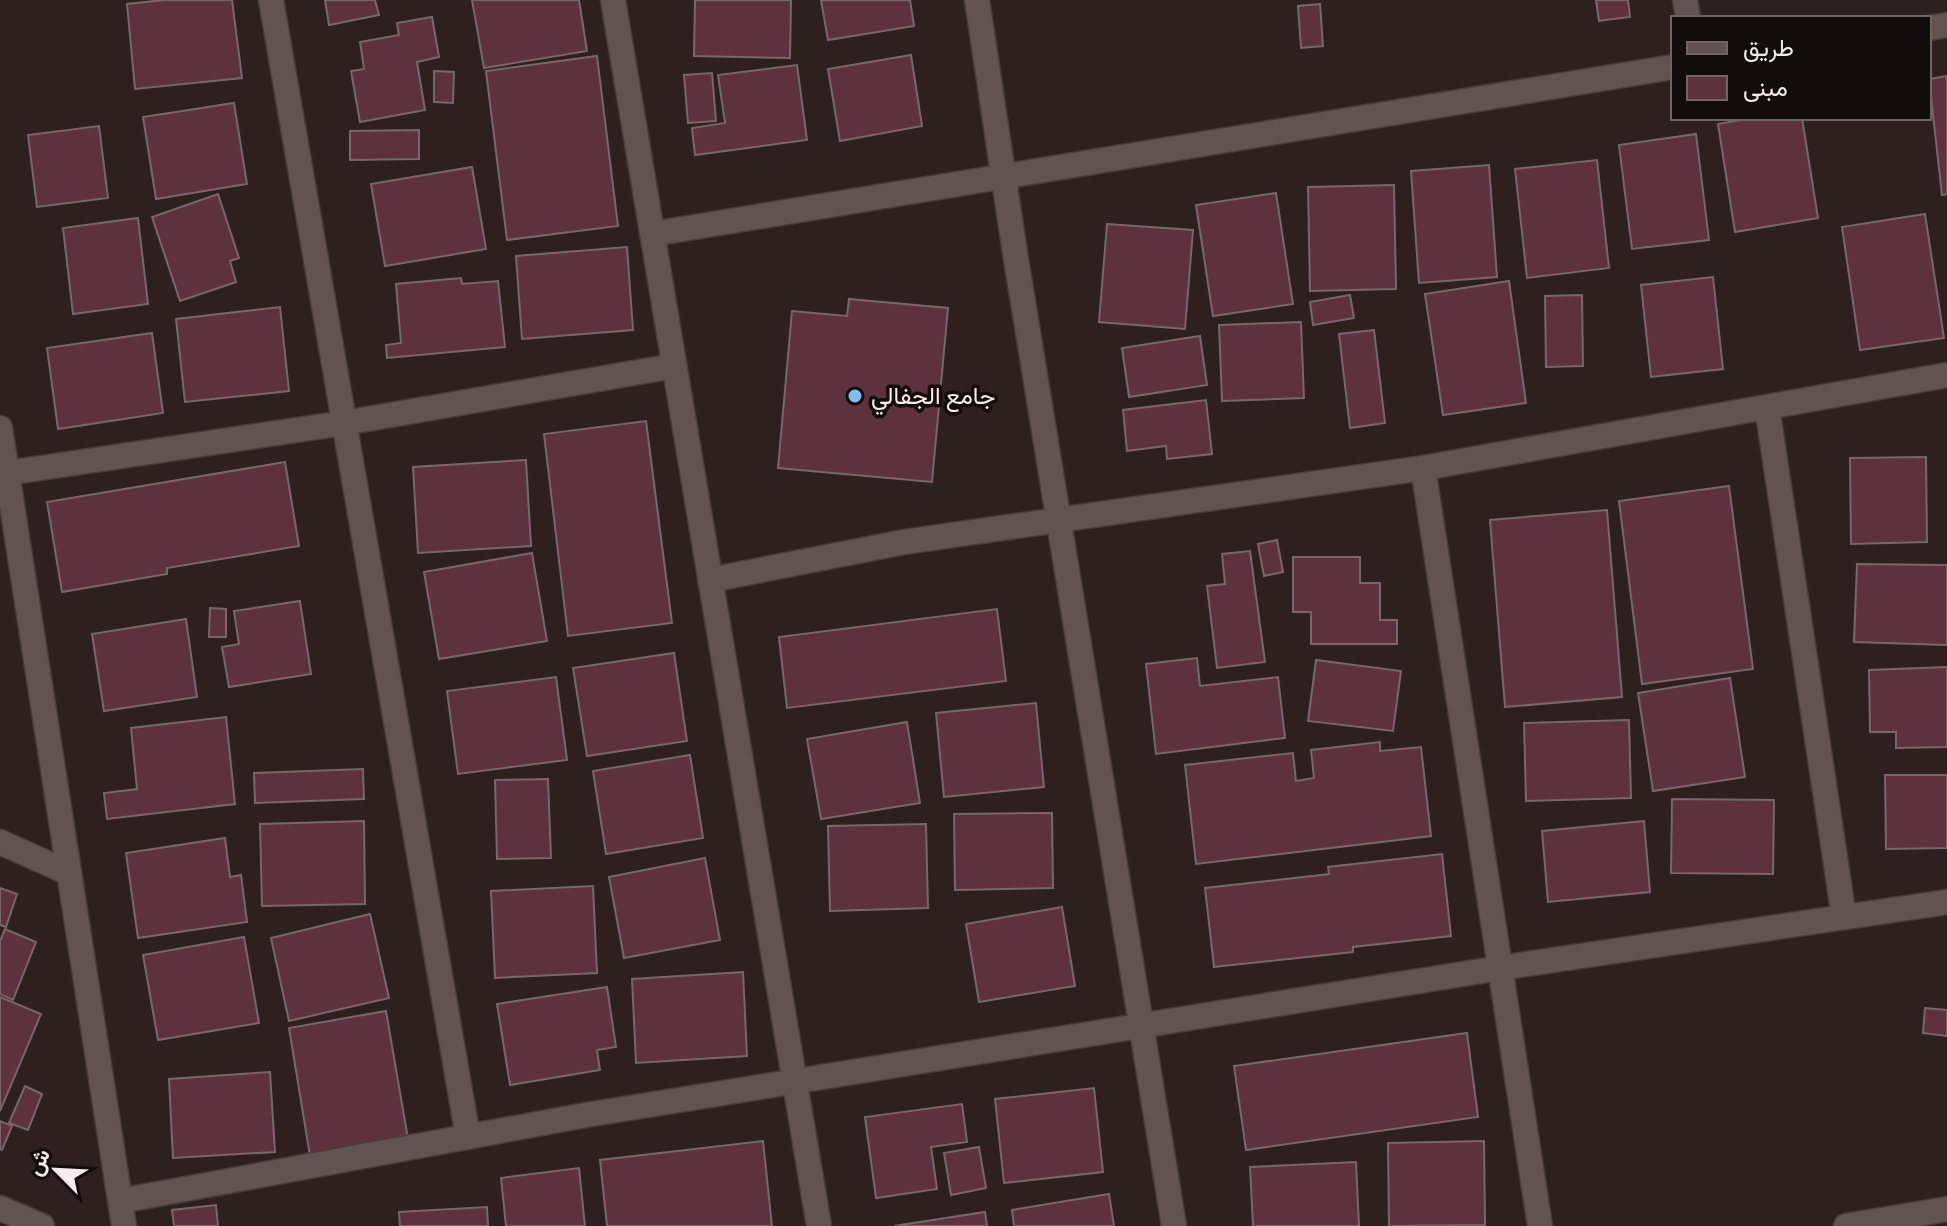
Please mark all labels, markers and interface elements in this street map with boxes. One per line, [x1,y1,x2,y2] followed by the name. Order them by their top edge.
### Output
[1671,16,1931,120] legend
[1743,32,1794,63] text: طريق
[1743,72,1788,103] text: مبنى
[871,380,995,415] place label: جامع الجفالي
[846,387,864,405] marker: جامع الجفالي
[16,1130,96,1210] north arrow
[20,1144,56,1180] text: ش

